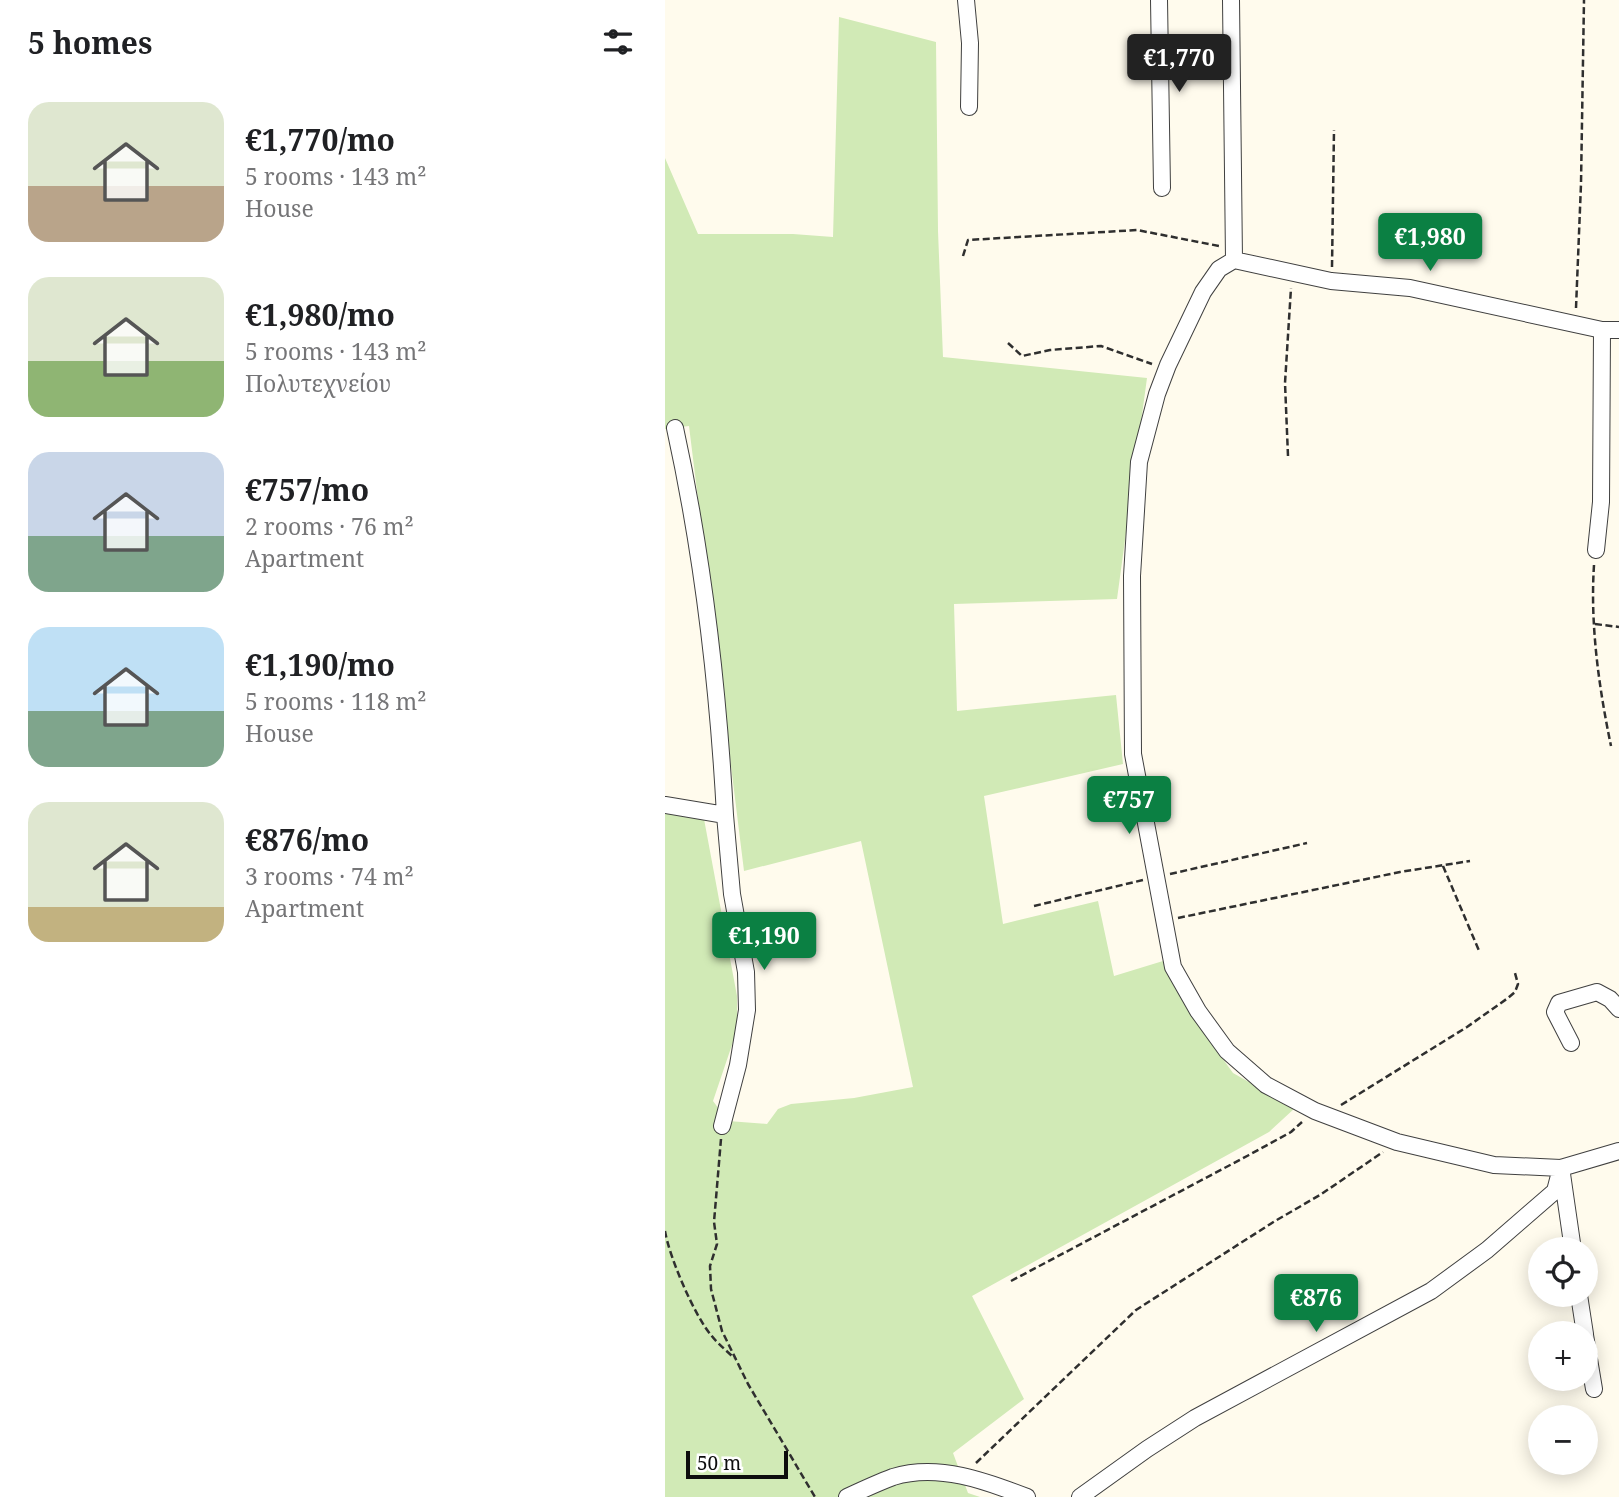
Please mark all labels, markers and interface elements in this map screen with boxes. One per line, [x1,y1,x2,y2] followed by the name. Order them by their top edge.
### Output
[28,22,152,63] text: 5 homes
[599,23,637,61] icon: filters
[1122,34,1236,94] pin: €1,770
[1143,41,1215,73] text: €1,770
[245,119,395,160] text: €1,770/mo
[84,130,168,214] icon: home
[245,160,427,192] text: 5 rooms · 143 m²
[245,192,314,224] text: House
[1373,214,1487,273] pin: €1,980
[1394,220,1466,252] text: €1,980
[245,294,395,335] text: €1,980/mo
[84,305,168,389] icon: home
[245,335,427,367] text: 5 rooms · 143 m²
[245,367,391,399] text: Πολυτεχνείου
[245,469,369,510] text: €757/mo
[84,480,168,564] icon: home
[245,510,414,542] text: 2 rooms · 76 m²
[245,542,364,574] text: Apartment
[245,644,395,685] text: €1,190/mo
[84,655,168,739] icon: home
[245,685,427,717] text: 5 rooms · 118 m²
[245,717,314,749] text: House
[1088,776,1170,836] pin: €757
[1103,783,1155,815] text: €757
[245,819,369,860] text: €876/mo
[84,830,168,914] icon: home
[245,860,414,892] text: 3 rooms · 74 m²
[245,892,364,924] text: Apartment
[707,912,821,972] pin: €1,190
[728,919,800,951] text: €1,190
[1528,1237,1598,1475] map controls
[1528,1237,1598,1307] button: locate
[1275,1274,1357,1334] pin: €876
[1290,1281,1342,1313] text: €876
[1528,1321,1598,1391] button: +
[1528,1405,1598,1475] button: −
[686,1448,787,1480] scale bar
[697,1450,741,1476] text: 50 m

